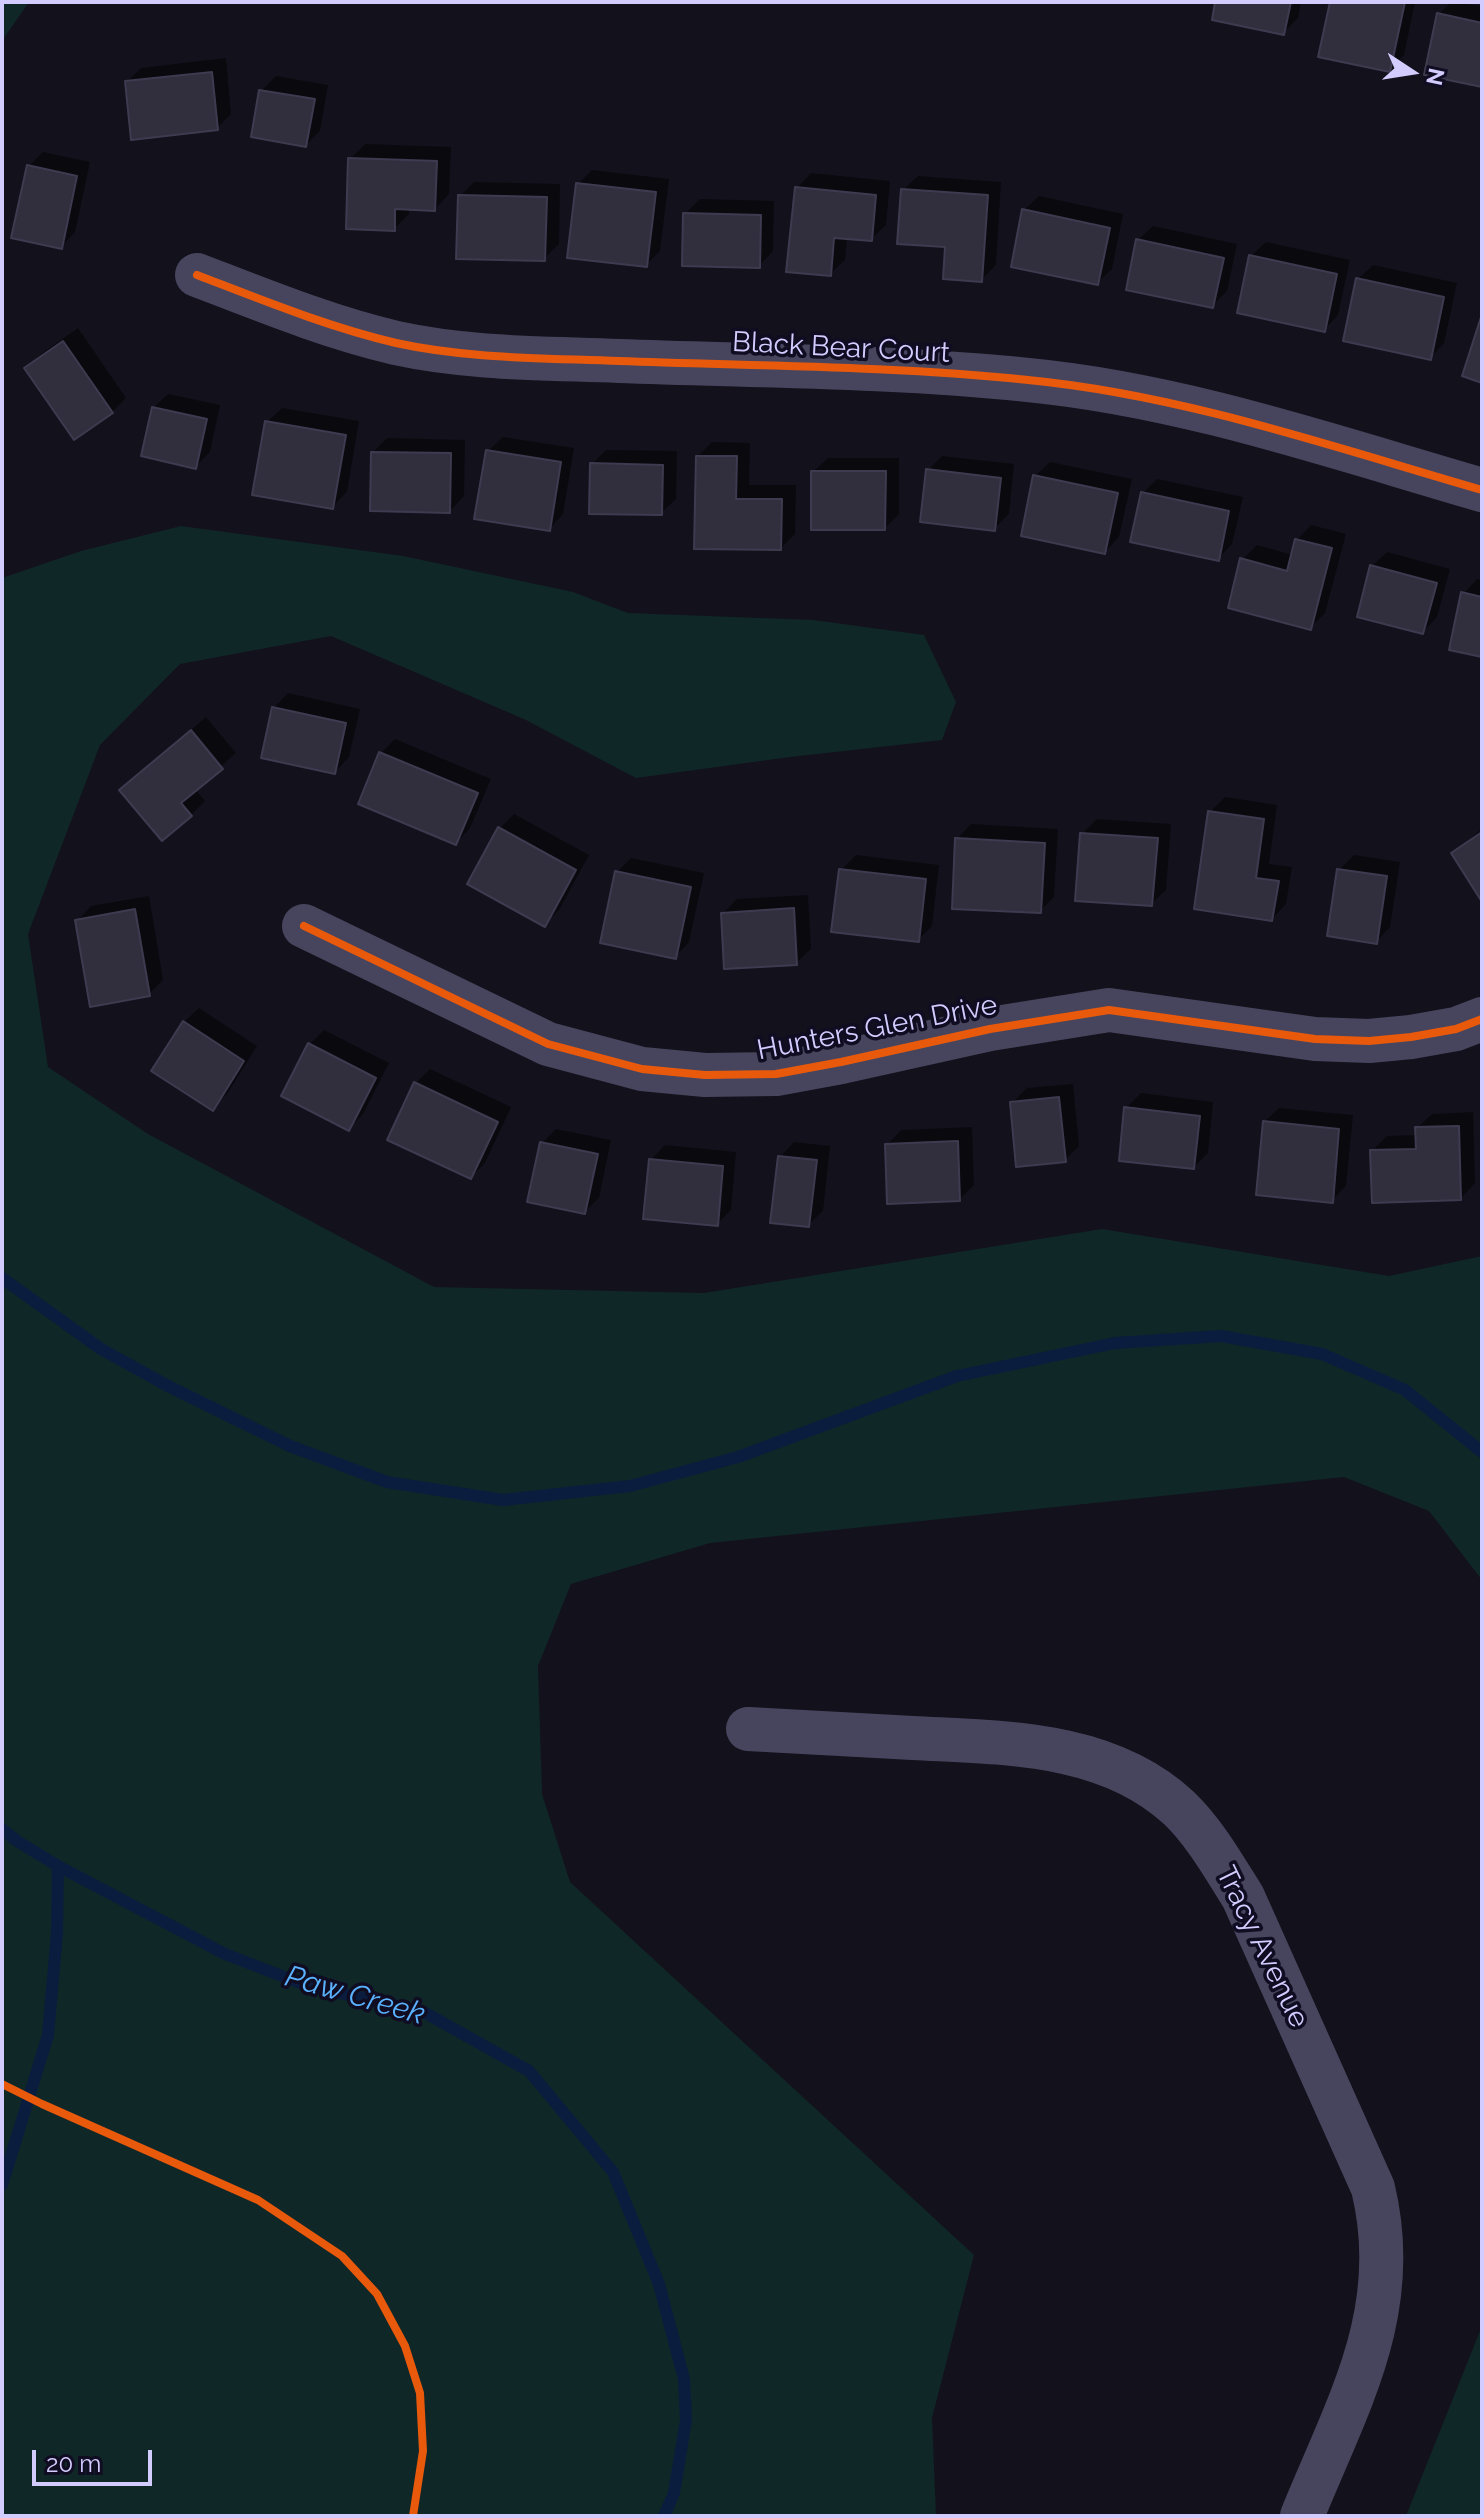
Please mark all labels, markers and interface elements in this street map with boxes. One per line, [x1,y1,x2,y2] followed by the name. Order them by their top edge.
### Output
[1372,32,1452,112] north arrow
[1421,66,1450,88] text: N
[731,326,951,370] street label: Black Bear Court
[754,988,1000,1068] street label: Hunters Glen Drive
[1208,1861,1316,2033] street label: Tracy Avenue
[281,1959,429,2033] water label: Paw Creek
[36,2434,156,2484] scale bar
[46,2449,101,2478] text: 20 m

